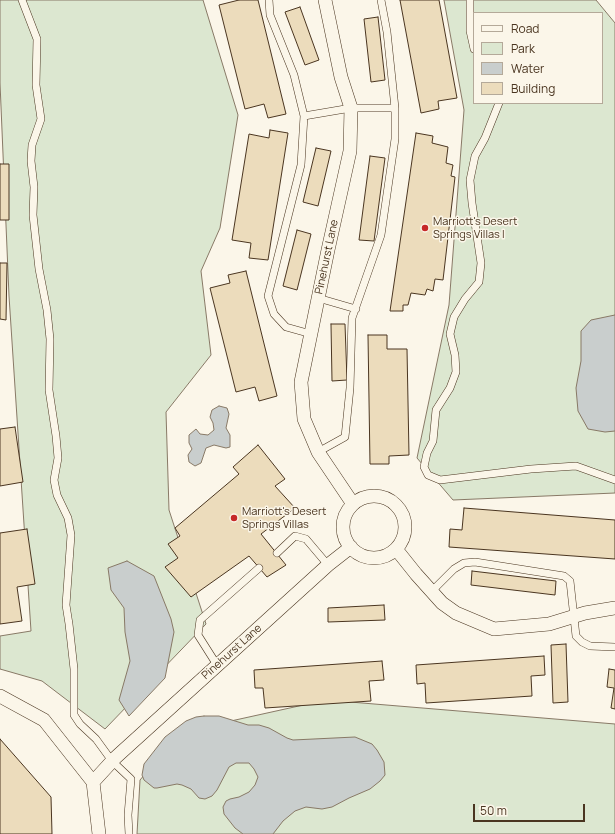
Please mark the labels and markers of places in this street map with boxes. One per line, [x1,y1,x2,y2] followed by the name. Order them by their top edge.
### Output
[433,215,517,241] place label: Marriott's Desert Springs Villas I
[420,223,430,233] marker: Marriott's Desert Springs Villas I
[242,505,326,531] place label: Marriott's Desert Springs Villas
[229,513,239,523] marker: Marriott's Desert Springs Villas

